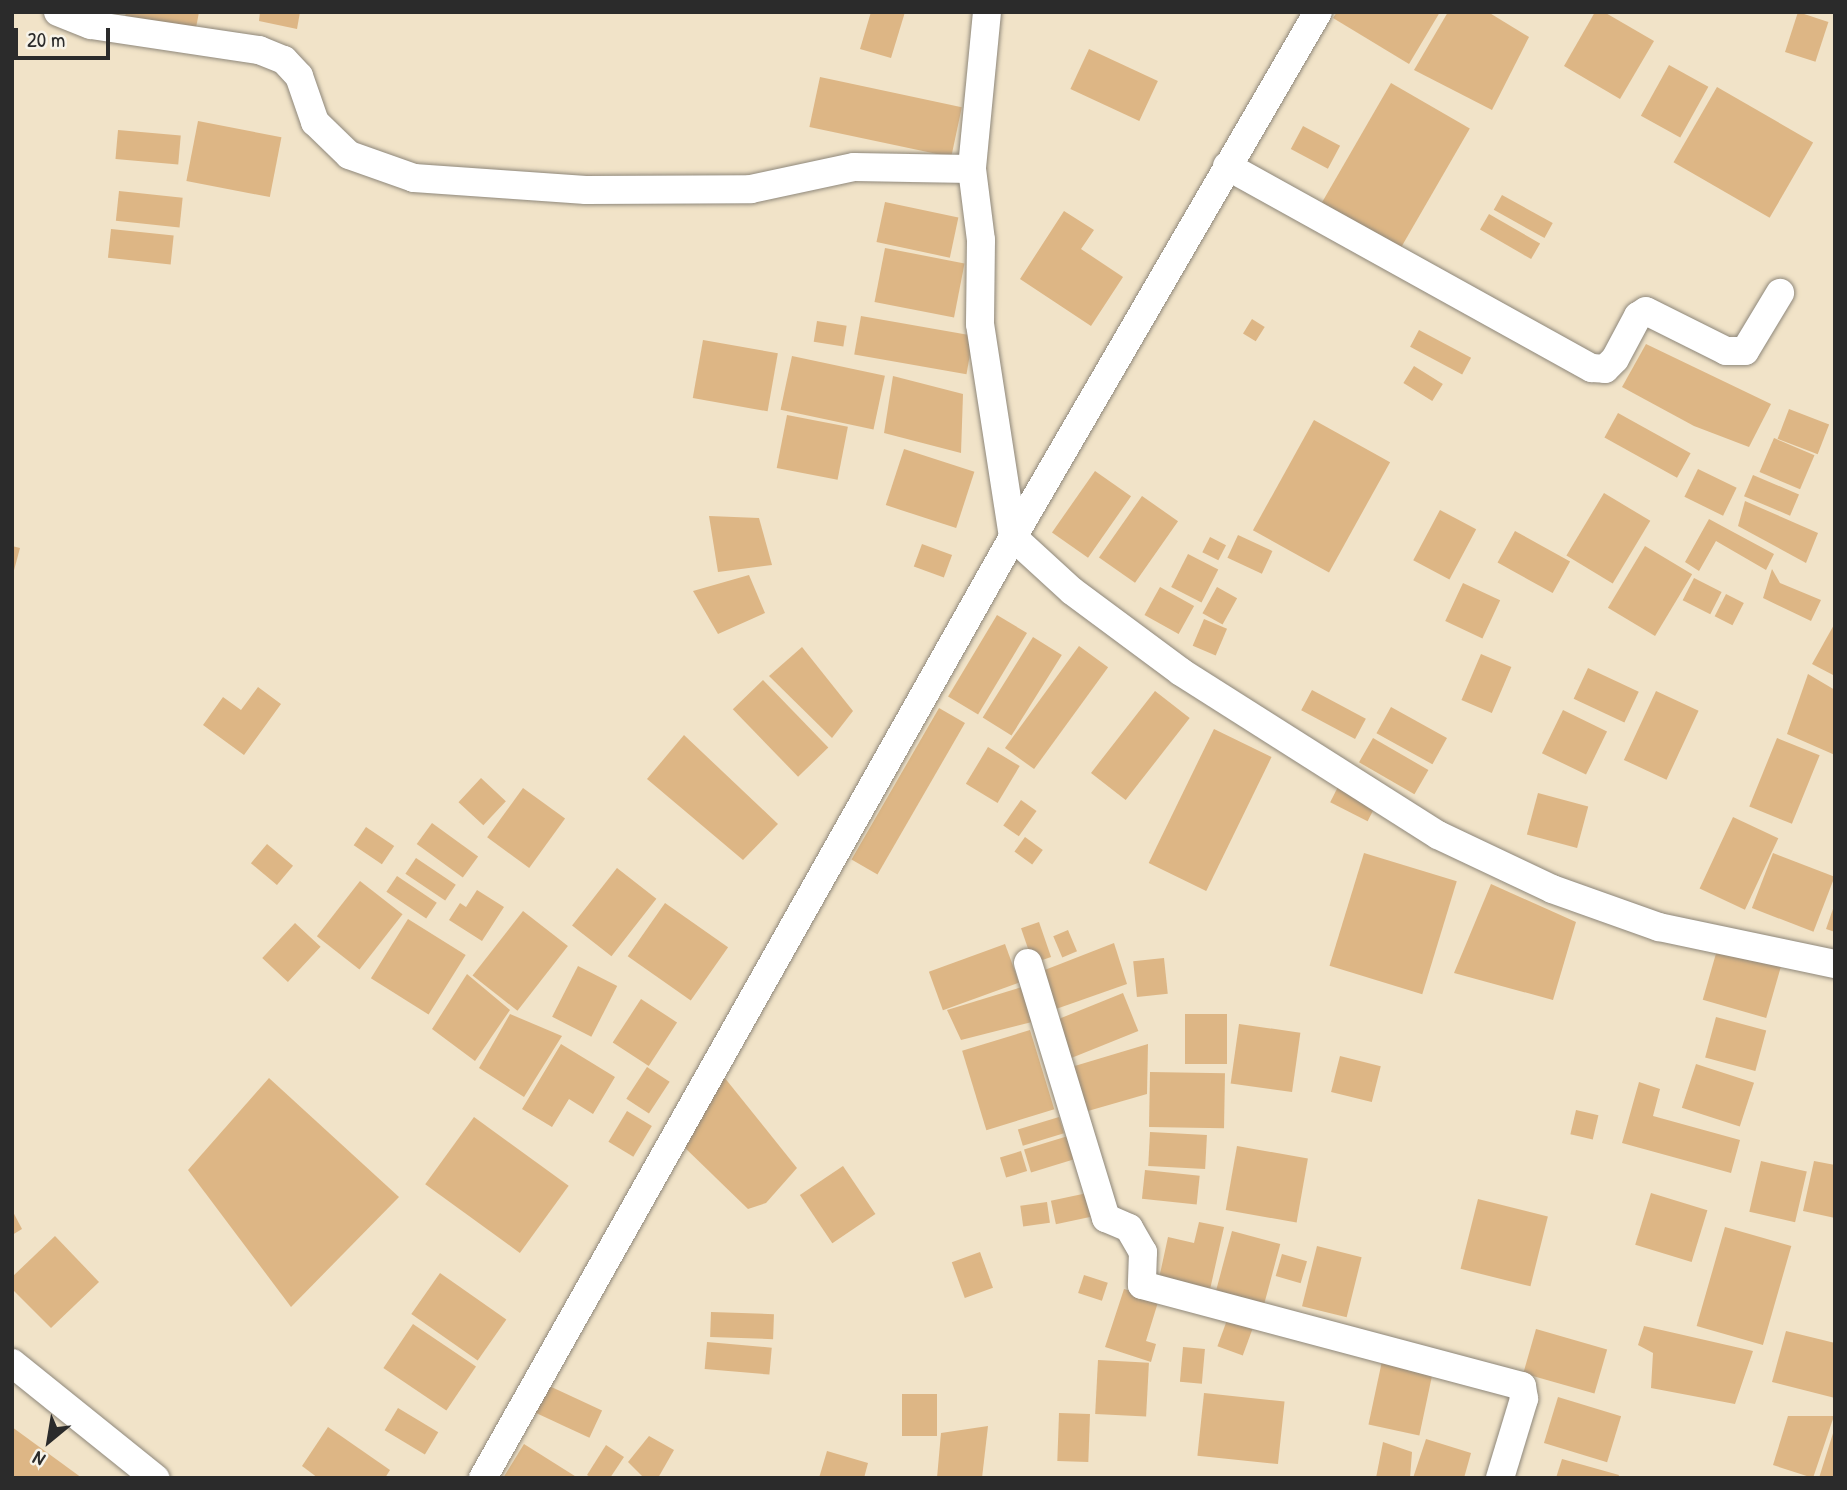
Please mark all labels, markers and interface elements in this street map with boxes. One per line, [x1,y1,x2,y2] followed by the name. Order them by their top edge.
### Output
[18,14,114,58] scale bar
[27,25,65,54] text: 20 m
[14,1406,84,1476] north arrow
[28,1445,49,1473] text: N

